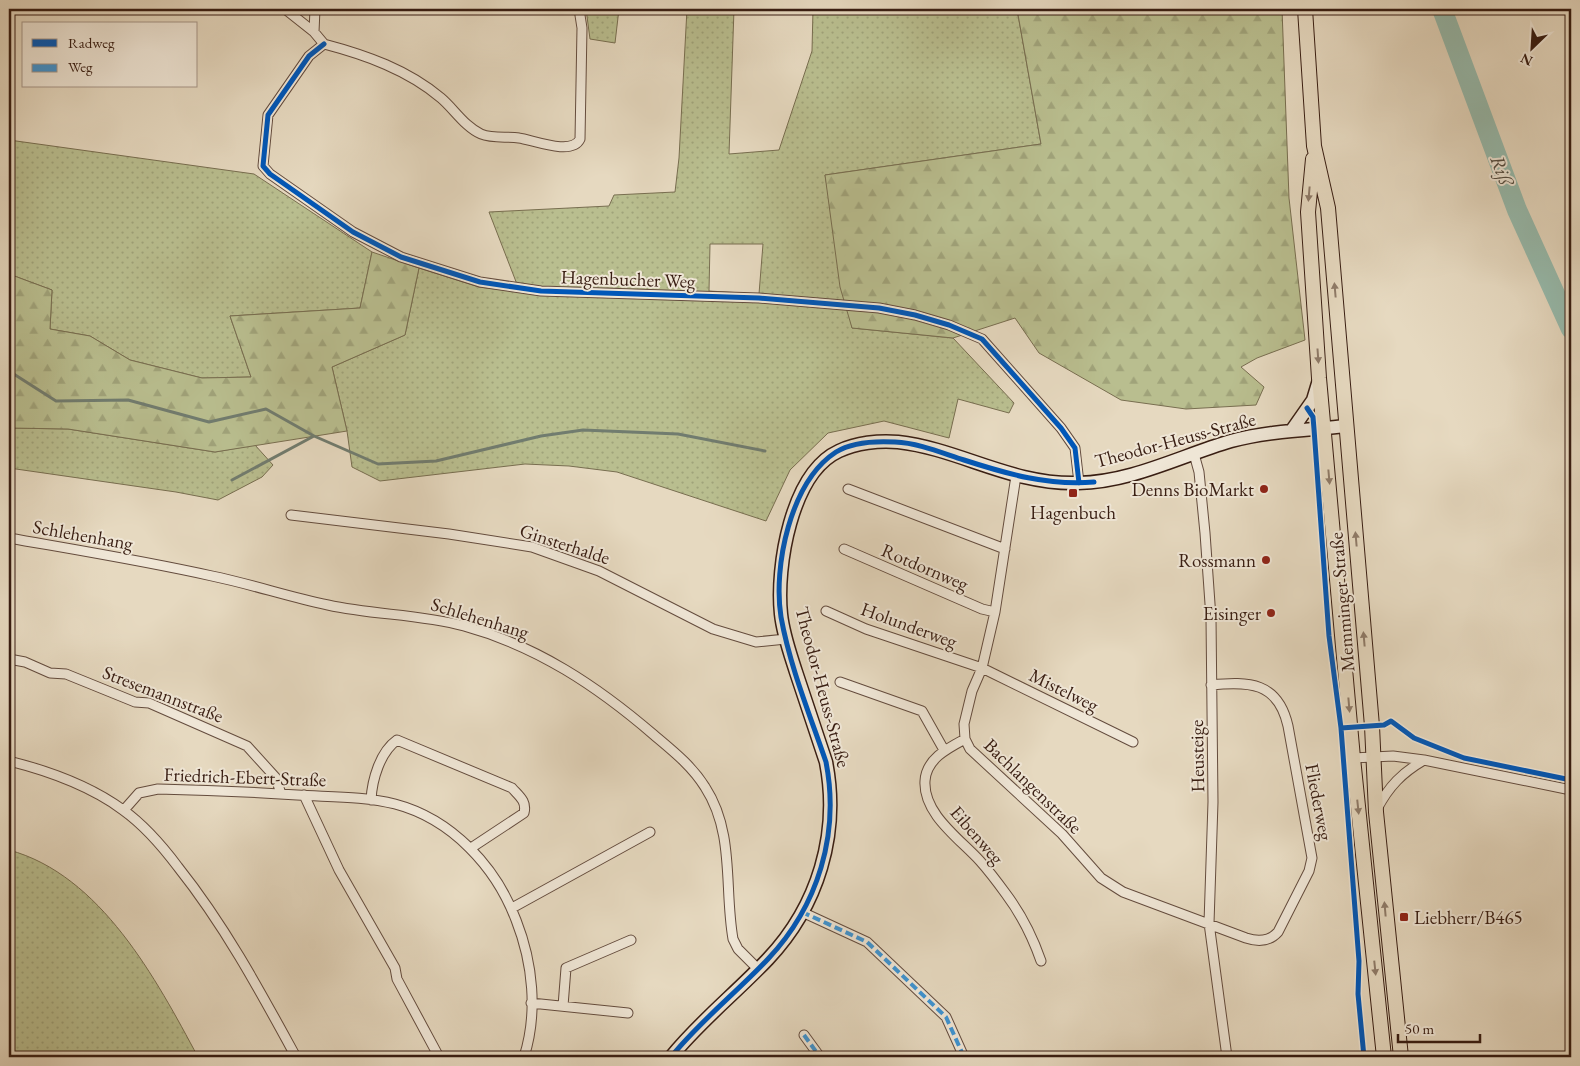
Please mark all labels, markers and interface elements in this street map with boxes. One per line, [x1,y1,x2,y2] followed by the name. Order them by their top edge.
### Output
[22,22,198,88] legend
[1508,22,1558,72] north arrow
[68,33,115,52] text: Radweg
[1517,49,1535,70] text: N
[68,57,93,76] text: Weg
[1484,151,1520,191] water label: Riß
[1305,186,1313,202] one-way arrow
[560,264,696,294] street label: Hagenbucher Weg
[1330,282,1338,298] one-way arrow
[1314,348,1322,364] one-way arrow
[1092,406,1258,474] street label: Theodor-Heuss-Straße
[1325,469,1333,485] one-way arrow
[1132,477,1254,502] place label: Denns BioMarkt
[1258,483,1270,495] marker: Denns BioMarkt
[1067,487,1079,499] marker: Hagenbuch
[1030,500,1116,525] place label: Hagenbuch
[31,514,136,556] street label: Schlehenhang
[517,518,613,570] street label: Ginsterhalde
[1323,531,1361,673] street label: Memminger Straße
[1351,531,1359,547] one-way arrow
[878,538,973,597] street label: Rotdornweg
[1178,548,1256,573] place label: Rossmann
[1260,554,1272,566] marker: Rossmann
[428,591,533,645] street label: Schlehenhang
[857,596,961,654] street label: Holunderweg
[1203,601,1262,626] place label: Eisinger
[789,604,857,770] street label: Theodor-Heuss-Straße
[1265,607,1277,619] marker: Eisinger
[1360,630,1368,646] one-way arrow
[99,659,227,729] street label: Stresemannstraße
[1025,663,1103,718] street label: Mistelweg
[1345,697,1353,713] one-way arrow
[1184,719,1210,793] street label: Heusteige
[979,733,1087,839] street label: Bachlangenstraße
[1299,761,1339,843] street label: Fliederweg
[163,762,327,792] street label: Friedrich-Ebert-Straße
[1354,799,1362,815] one-way arrow
[944,800,1010,870] street label: Eibenweg
[1381,901,1389,917] one-way arrow
[1414,905,1523,930] place label: Liebherr/B465
[1398,911,1410,923] marker: Liebherr/B465
[1371,961,1379,977] one-way arrow
[1398,1011,1480,1043] scale bar
[1405,1019,1434,1038] text: 50 m

